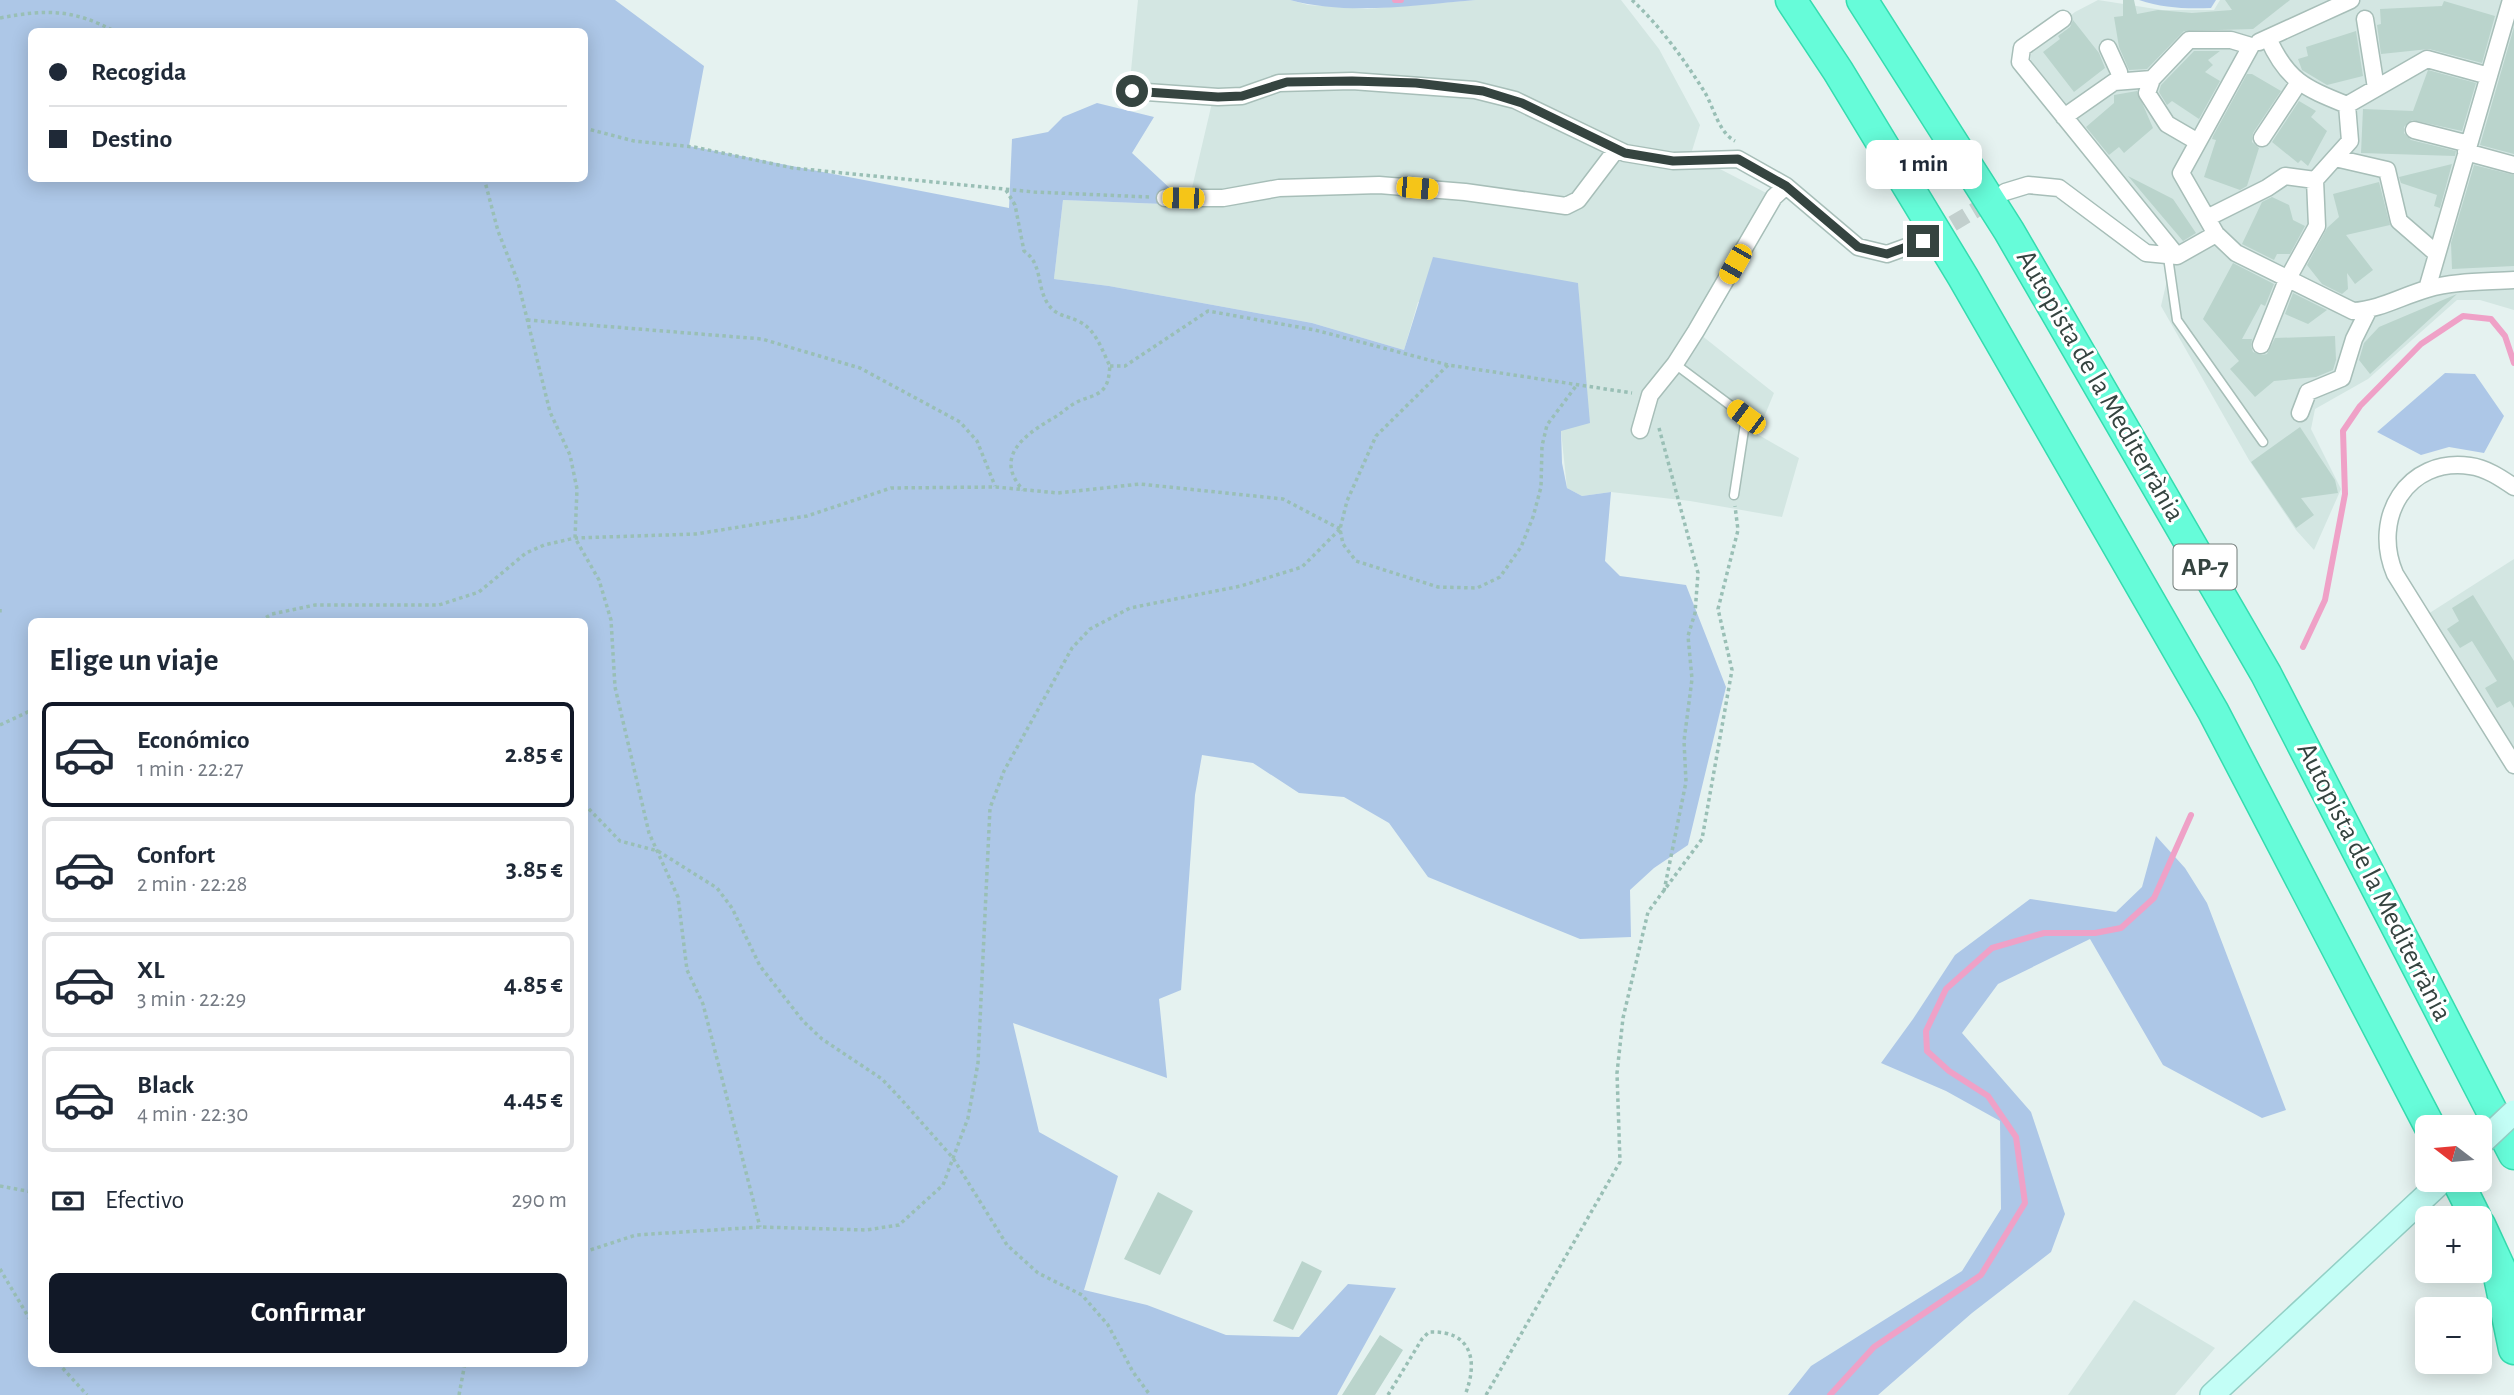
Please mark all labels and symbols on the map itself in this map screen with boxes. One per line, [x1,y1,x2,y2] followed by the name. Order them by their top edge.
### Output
[1116,75,1148,107] route start
[1865,140,1981,188] callout: 1 min
[1396,176,1439,200] car
[1162,187,1205,209] car
[1907,225,1939,257] route end
[1716,241,1755,287] car
[2011,245,2189,527] street label: Autopista de la Mediterrània
[1723,396,1770,438] car
[2174,544,2236,590] road number: AP-7
[2292,738,2456,1026] street label: Autopista de la Mediterrània
[2415,1115,2492,1192] north arrow

